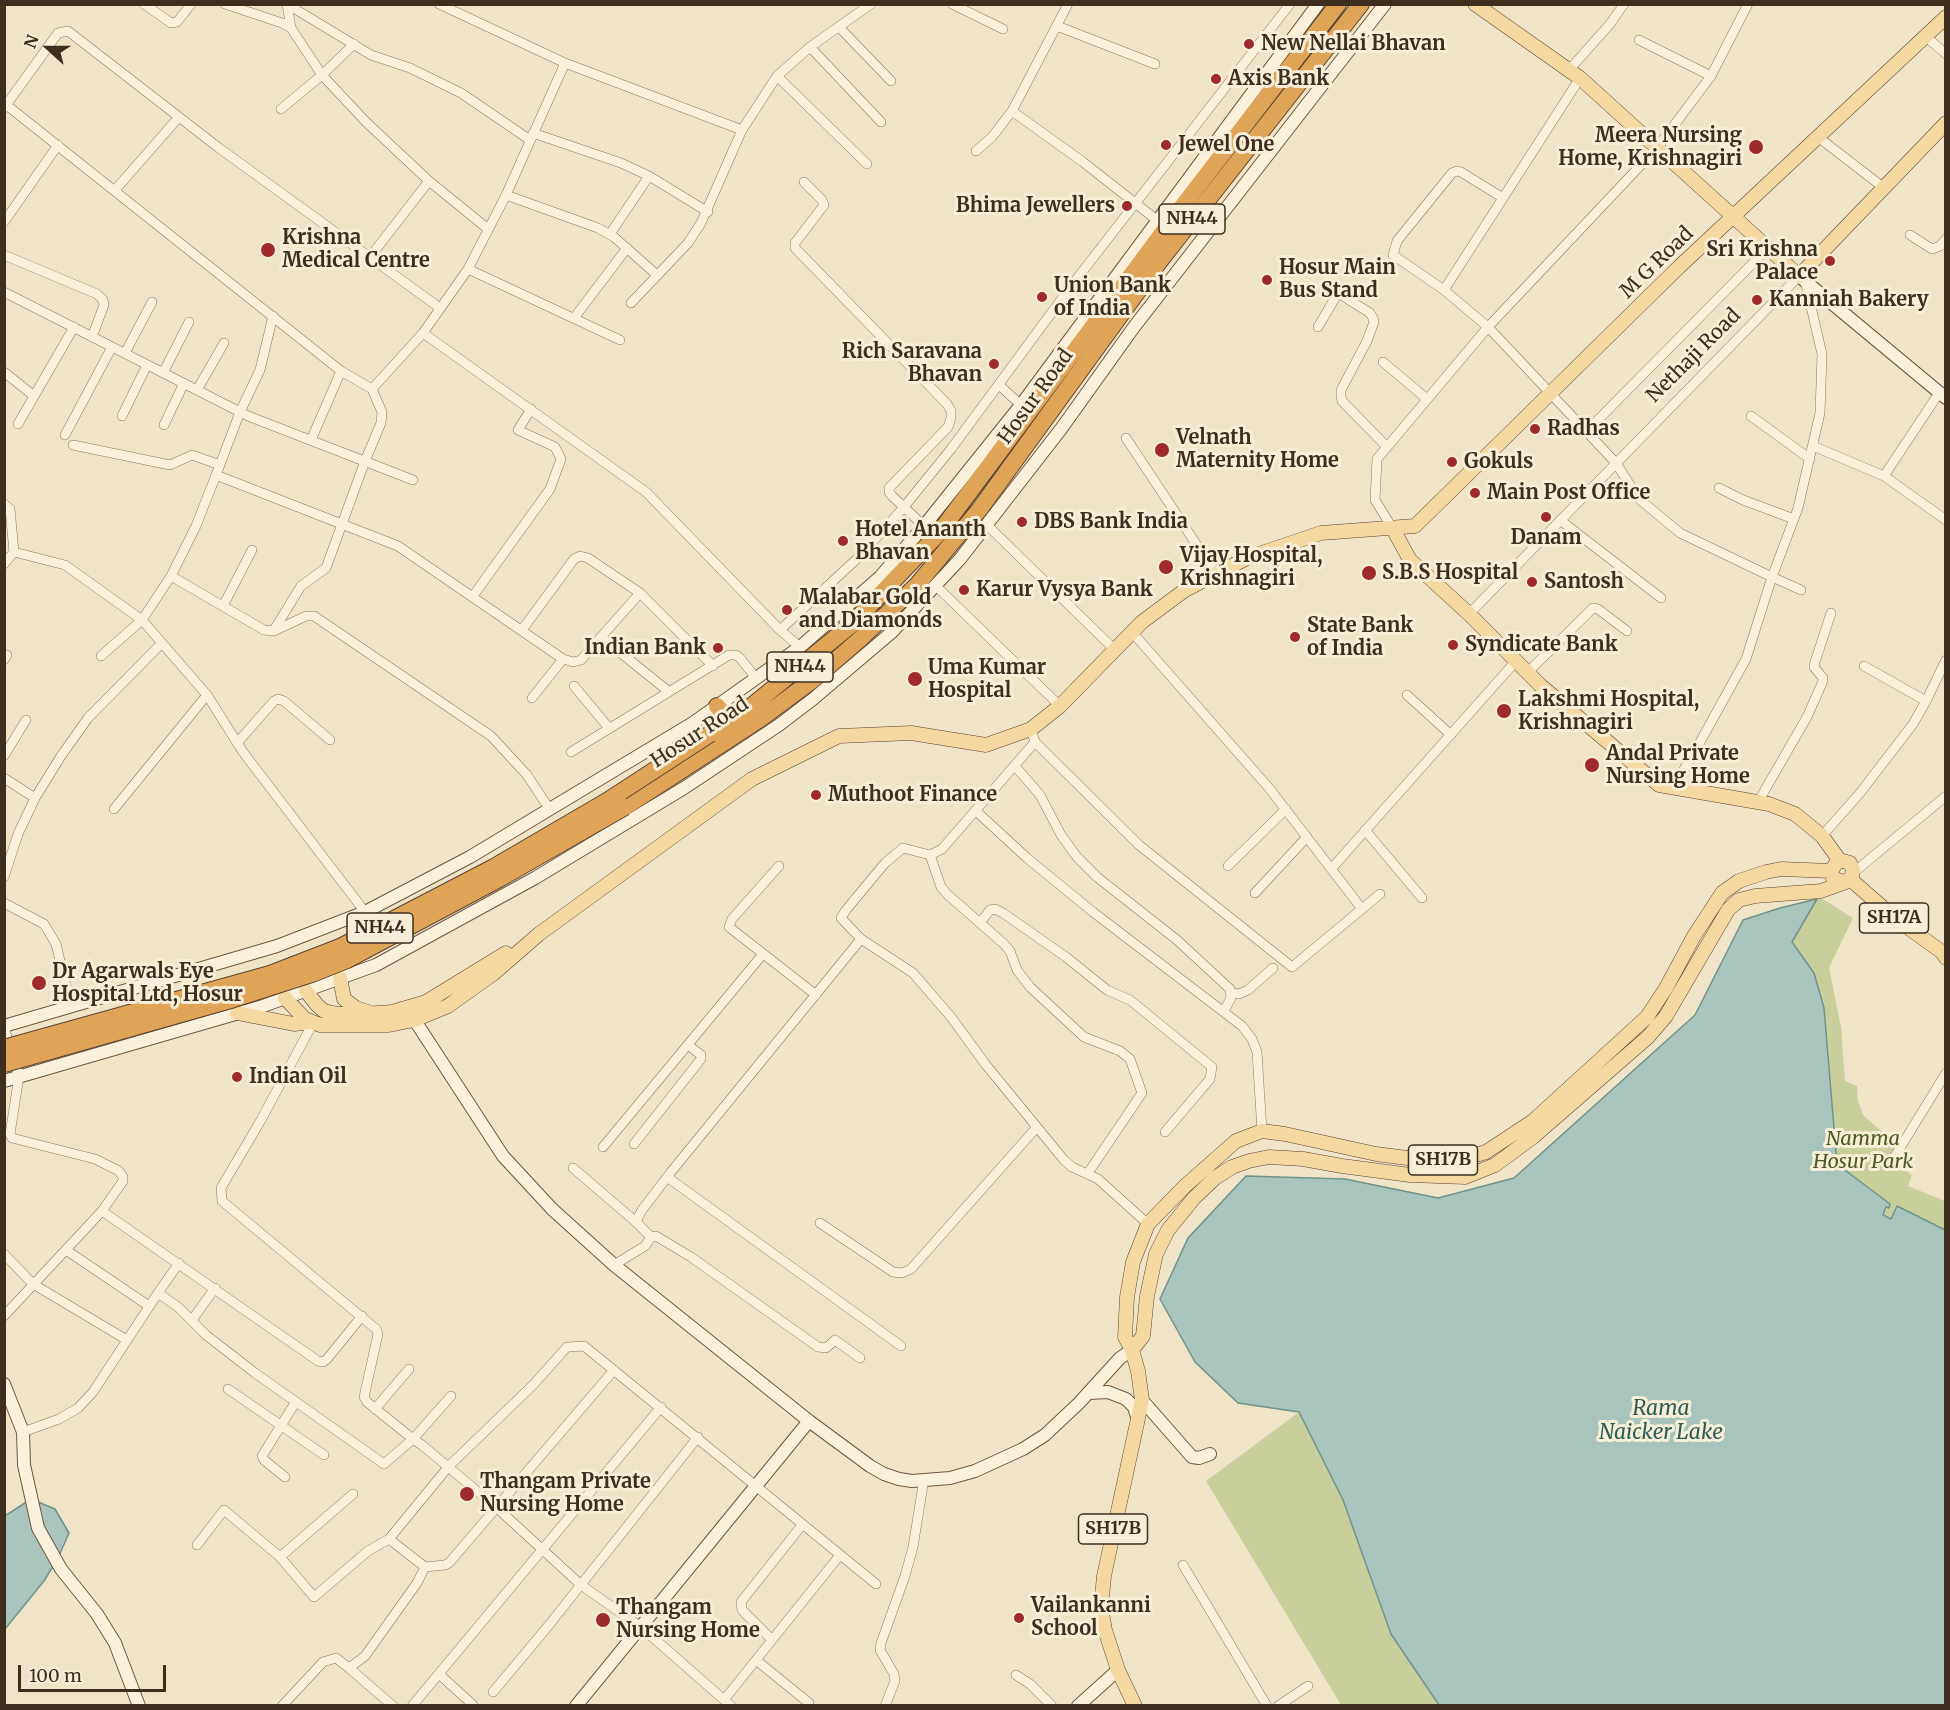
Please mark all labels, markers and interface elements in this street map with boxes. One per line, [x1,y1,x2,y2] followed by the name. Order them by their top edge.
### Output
[18,18,78,78] north arrow
[20,32,43,51] text: N
[1261,32,1446,56] place label: New Nellai Bhavan
[1242,37,1256,51] marker: New Nellai Bhavan
[1228,67,1329,91] place label: Axis Bank
[1209,72,1223,86] marker: Axis Bank
[1558,124,1742,171] place label: Meera Nursing Home, Krishnagiri
[1178,133,1274,157] place label: Jewel One
[1159,138,1173,152] marker: Jewel One
[1747,138,1765,156] marker: Meera Nursing Home, Krishnagiri
[956,194,1115,218] place label: Bhima Jewellers
[1120,199,1134,213] marker: Bhima Jewellers
[1159,204,1225,234] road number: NH44
[1615,222,1699,304] street label: M G Road
[282,226,430,273] place label: Krishna Medical Centre
[1706,238,1818,285] place label: Sri Krishna Palace
[259,241,277,259] marker: Krishna Medical Centre
[1823,254,1837,268] marker: Sri Krishna Palace
[1279,256,1396,303] place label: Hosur Main Bus Stand
[1260,273,1274,287] marker: Hosur Main Bus Stand
[1054,274,1171,321] place label: Union Bank of India
[1769,288,1929,312] place label: Kanniah Bakery
[1035,290,1049,304] marker: Union Bank of India
[1750,293,1764,307] marker: Kanniah Bakery
[1642,304,1746,408] street label: Nethaji Road
[842,340,982,387] place label: Rich Saravana Bhavan
[993,345,1079,449] street label: Hosur Road
[987,357,1001,371] marker: Rich Saravana Bhavan
[1547,417,1620,441] place label: Radhas
[1528,422,1542,436] marker: Radhas
[1176,426,1339,473] place label: Velnath Maternity Home
[1153,441,1171,459] marker: Velnath Maternity Home
[1464,450,1533,474] place label: Gokuls
[1445,455,1459,469] marker: Gokuls
[1487,481,1650,505] place label: Main Post Office
[1468,486,1482,500] marker: Main Post Office
[1034,510,1188,534] place label: DBS Bank India
[1539,510,1553,524] marker: Danam
[1015,515,1029,529] marker: DBS Bank India
[855,518,986,565] place label: Hotel Ananth Bhavan
[1510,526,1582,550] place label: Danam
[836,534,850,548] marker: Hotel Ananth Bhavan
[1180,544,1323,591] place label: Vijay Hospital, Krishnagiri
[1157,558,1175,576] marker: Vijay Hospital, Krishnagiri
[1382,561,1518,585] place label: S.B.S Hospital
[1360,564,1378,582] marker: S.B.S Hospital
[1544,570,1624,594] place label: Santosh
[1525,575,1539,589] marker: Santosh
[976,578,1153,602] place label: Karur Vysya Bank
[957,583,971,597] marker: Karur Vysya Bank
[799,586,942,633] place label: Malabar Gold and Diamonds
[780,603,794,617] marker: Malabar Gold and Diamonds
[1307,614,1413,661] place label: State Bank of India
[1288,630,1302,644] marker: State Bank of India
[1465,633,1618,657] place label: Syndicate Bank
[584,636,706,660] place label: Indian Bank
[1446,638,1460,652] marker: Syndicate Bank
[711,641,725,655] marker: Indian Bank
[767,652,833,682] road number: NH44
[928,656,1046,703] place label: Uma Kumar Hospital
[906,670,924,688] marker: Uma Kumar Hospital
[1518,688,1699,735] place label: Lakshmi Hospital, Krishnagiri
[647,692,753,774] street label: Hosur Road
[1495,702,1513,720] marker: Lakshmi Hospital, Krishnagiri
[1606,742,1750,789] place label: Andal Private Nursing Home
[1583,756,1601,774] marker: Andal Private Nursing Home
[828,783,997,807] place label: Muthoot Finance
[809,788,823,802] marker: Muthoot Finance
[1860,903,1928,933] road number: SH17A
[347,913,413,943] road number: NH44
[52,960,243,1007] place label: Dr Agarwals Eye Hospital Ltd, Hosur
[30,974,48,992] marker: Dr Agarwals Eye Hospital Ltd, Hosur
[249,1065,347,1089] place label: Indian Oil
[230,1070,244,1084] marker: Indian Oil
[1813,1127,1913,1174] park label: Namma Hosur Park
[1408,1145,1478,1175] road number: SH17B
[1599,1396,1723,1446] water label: Rama Naicker Lake
[480,1470,651,1517] place label: Thangam Private Nursing Home
[458,1485,476,1503] marker: Thangam Private Nursing Home
[1078,1514,1148,1544] road number: SH17B
[1031,1594,1151,1641] place label: Vailankanni School
[616,1596,760,1643] place label: Thangam Nursing Home
[594,1611,612,1629] marker: Thangam Nursing Home
[1012,1611,1026,1625] marker: Vailankanni School
[21,1653,170,1691] scale bar
[29,1664,82,1687] text: 100 m

